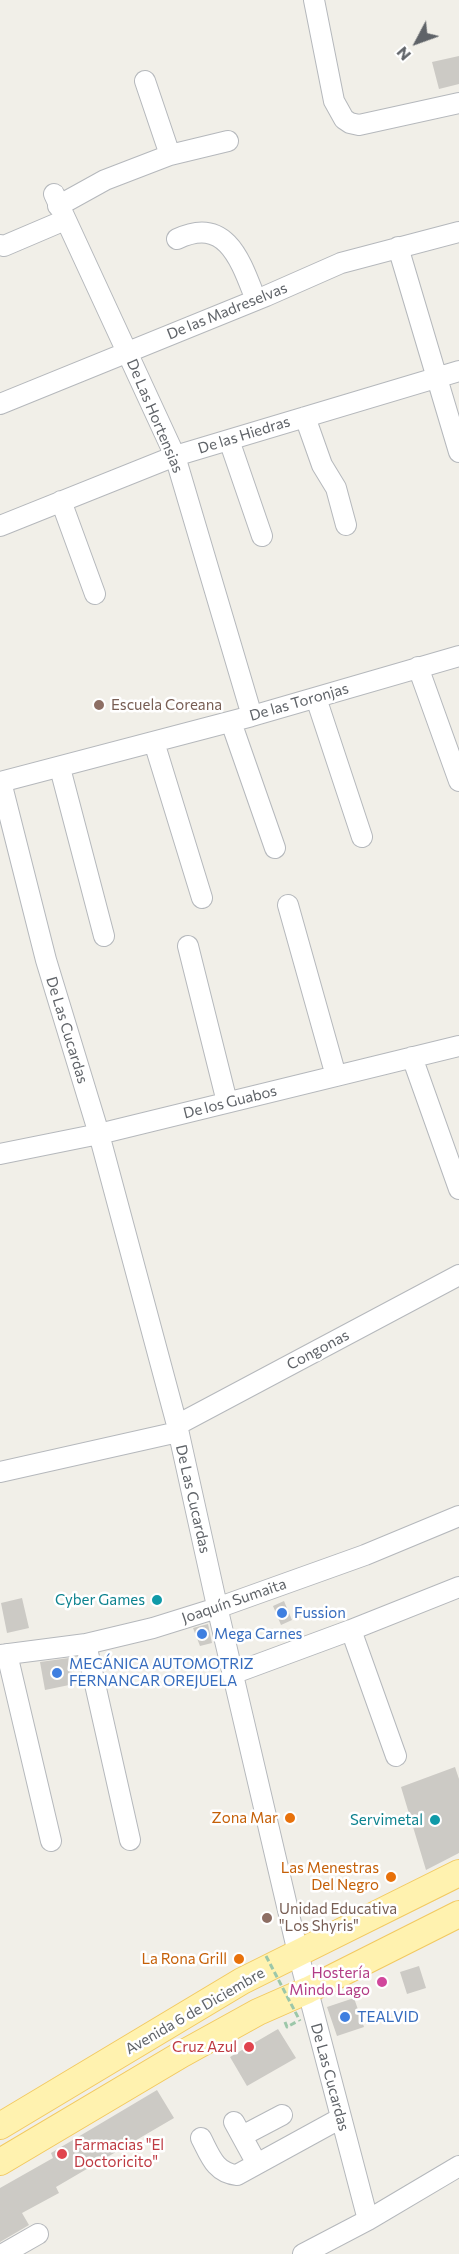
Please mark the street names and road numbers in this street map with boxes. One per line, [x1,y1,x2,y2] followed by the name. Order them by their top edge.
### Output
[164,279,290,343] street label: De las Madreselvas
[123,356,187,476] street label: De Las Hortensias
[196,412,292,458] street label: De las Hiedras
[247,679,351,725] street label: De las Toronjas
[42,974,92,1086] street label: De Las Cucardas
[181,1082,279,1122] street label: De los Guabos
[284,1326,352,1374] street label: Congonas
[172,1443,214,1555] street label: De Las Cucardas
[179,1575,289,1627] street label: Joaquín Sumaita
[122,1964,268,2058] street label: Avenida 6 de Diciembre
[307,2021,353,2133] street label: De Las Cucardas

